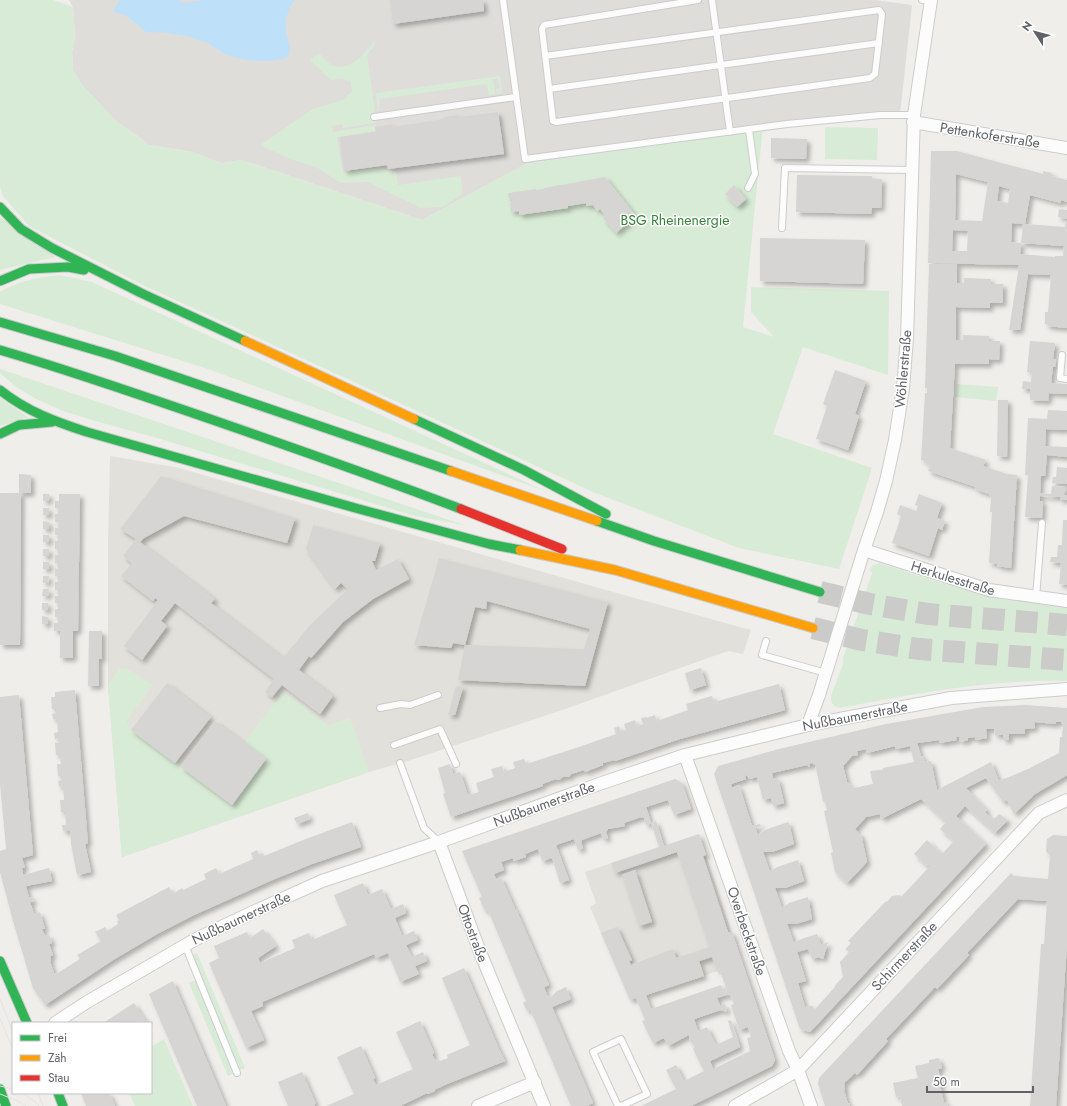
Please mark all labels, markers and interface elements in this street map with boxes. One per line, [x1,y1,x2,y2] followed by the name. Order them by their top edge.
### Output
[1015,12,1055,52] north arrow
[1018,18,1036,34] text: N
[939,117,1041,153] street label: Pettenkoferstraße
[620,210,730,230] park label: BSG Rheinenergie
[890,329,916,409] street label: Wöhlerstraße
[908,556,998,600] street label: Herkulesstraße
[801,696,909,736] street label: Nußbaumerstraße
[490,776,598,832] street label: Nußbaumerstraße
[722,884,772,978] street label: Overbeckstraße
[188,886,294,950] street label: Nußbaumerstraße
[453,901,493,965] street label: Ottostraße
[866,917,942,995] street label: Schirmerstraße
[12,1022,152,1094] legend
[48,1029,67,1047] text: Frei
[48,1049,67,1067] text: Zäh
[927,1068,1033,1094] scale bar
[48,1069,70,1087] text: Stau
[933,1073,960,1091] text: 50 m

